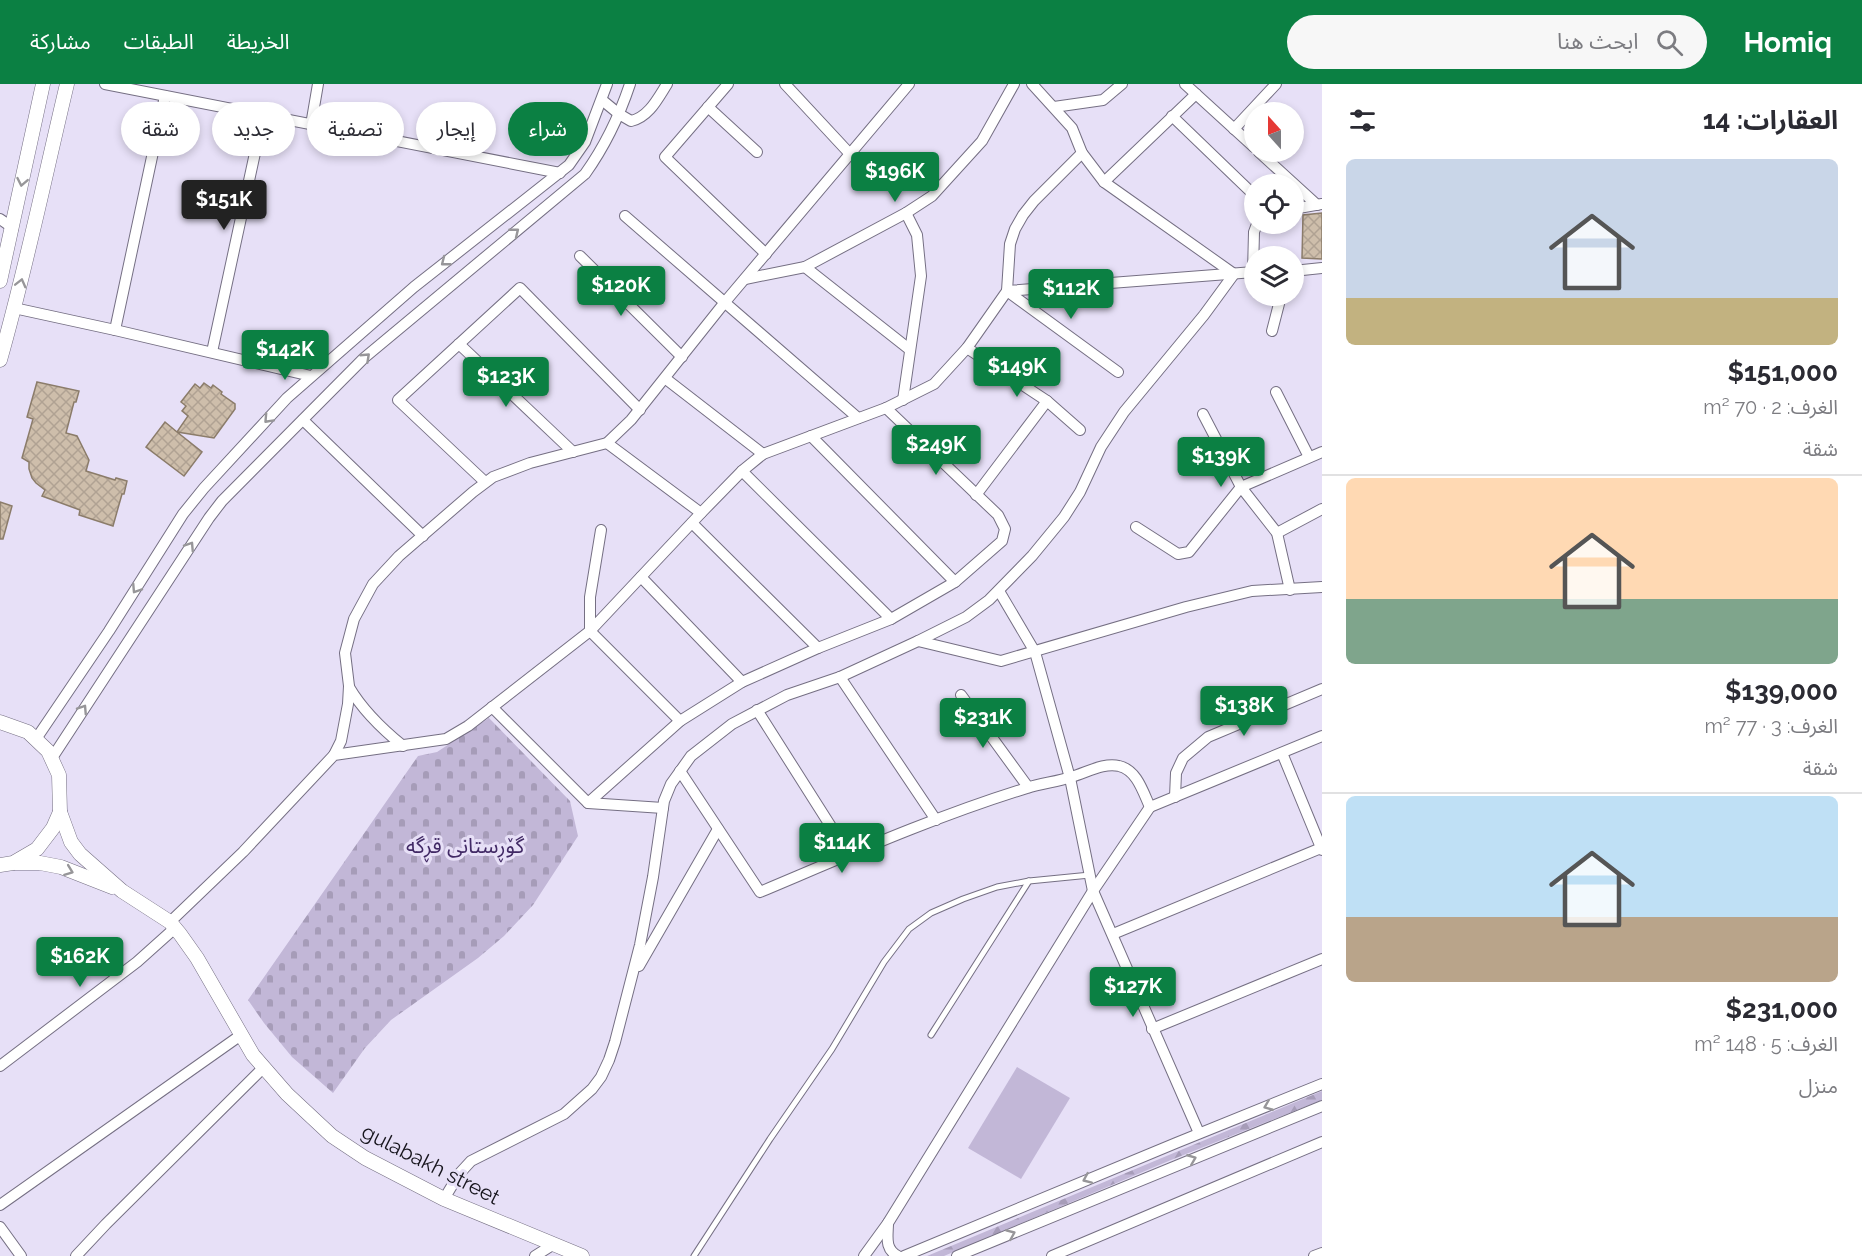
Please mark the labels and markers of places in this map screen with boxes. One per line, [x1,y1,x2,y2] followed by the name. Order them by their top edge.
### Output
[853,152,937,203] pin: $196K
[182,180,266,231] pin: $151K
[579,266,663,317] pin: $120K
[1029,269,1113,320] pin: $112K
[243,330,327,381] pin: $142K
[975,347,1059,398] pin: $149K
[464,357,548,408] pin: $123K
[894,425,978,476] pin: $249K
[1179,437,1263,488] pin: $139K
[1202,686,1286,737] pin: $138K
[941,698,1025,749] pin: $231K
[800,823,884,874] pin: $114K
[38,937,122,988] pin: $162K
[1091,967,1175,1018] pin: $127K

